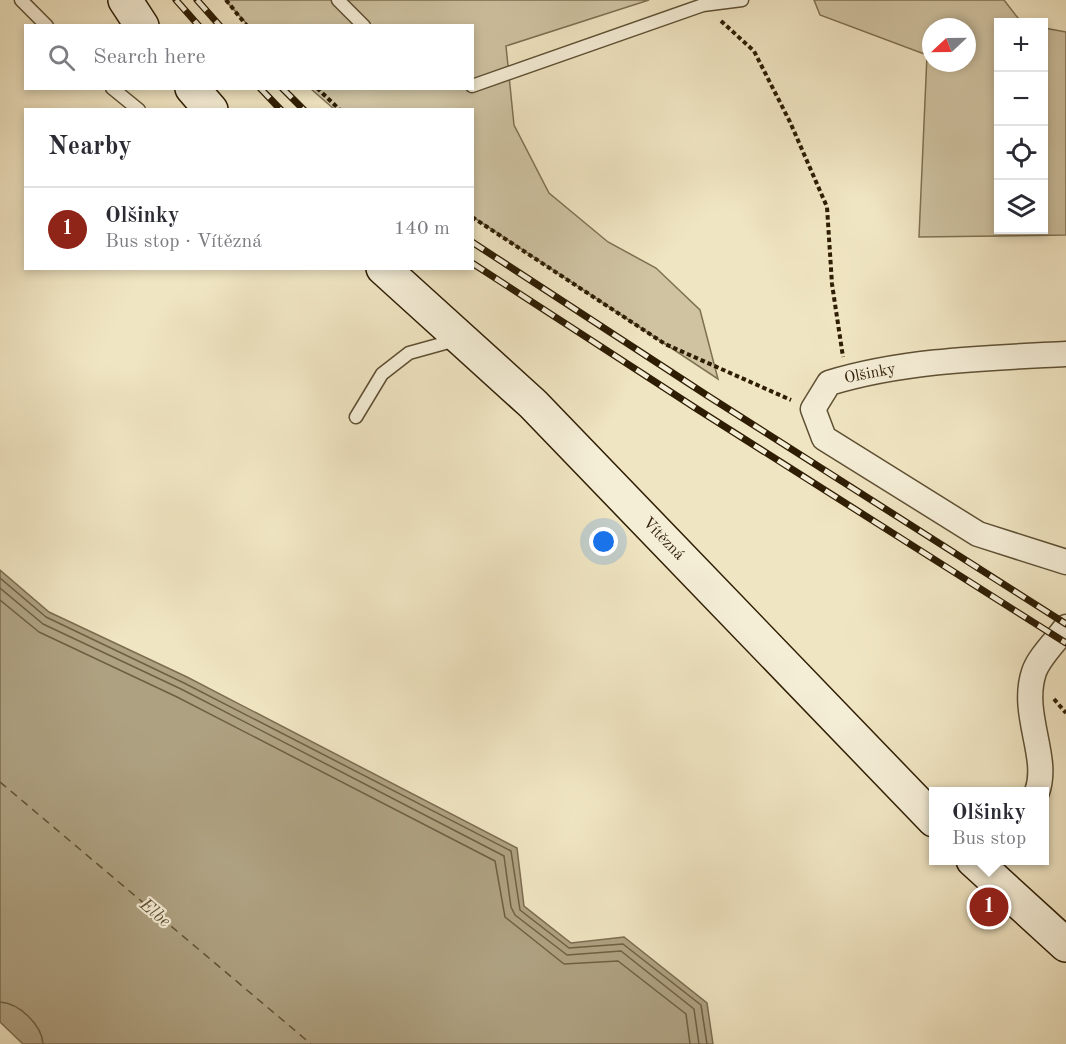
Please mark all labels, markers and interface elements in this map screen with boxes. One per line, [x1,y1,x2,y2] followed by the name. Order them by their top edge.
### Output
[922,18,976,72] north arrow
[994,18,1048,234] map controls
[994,18,1048,72] button: +
[24,24,474,90] search box
[45,41,78,74] icon: search
[93,46,206,68] text: Search here
[994,72,1048,126] button: −
[994,126,1048,180] button: locate
[48,134,132,160] text: Nearby
[994,180,1048,234] button: layers
[105,205,180,227] text: Olšinky
[62,219,73,239] text: 1
[394,219,450,239] text: 140 m
[105,232,262,252] text: Bus stop · Vítězná
[843,361,898,387] street label: Olšinky
[639,515,687,564] street label: Vítězná
[589,527,618,556] your location
[929,787,1049,865] popup
[952,802,1026,824] text: Olšinky
[952,829,1026,849] text: Bus stop
[970,884,1008,930] pin: 1
[135,895,174,931] water label: Elbe

